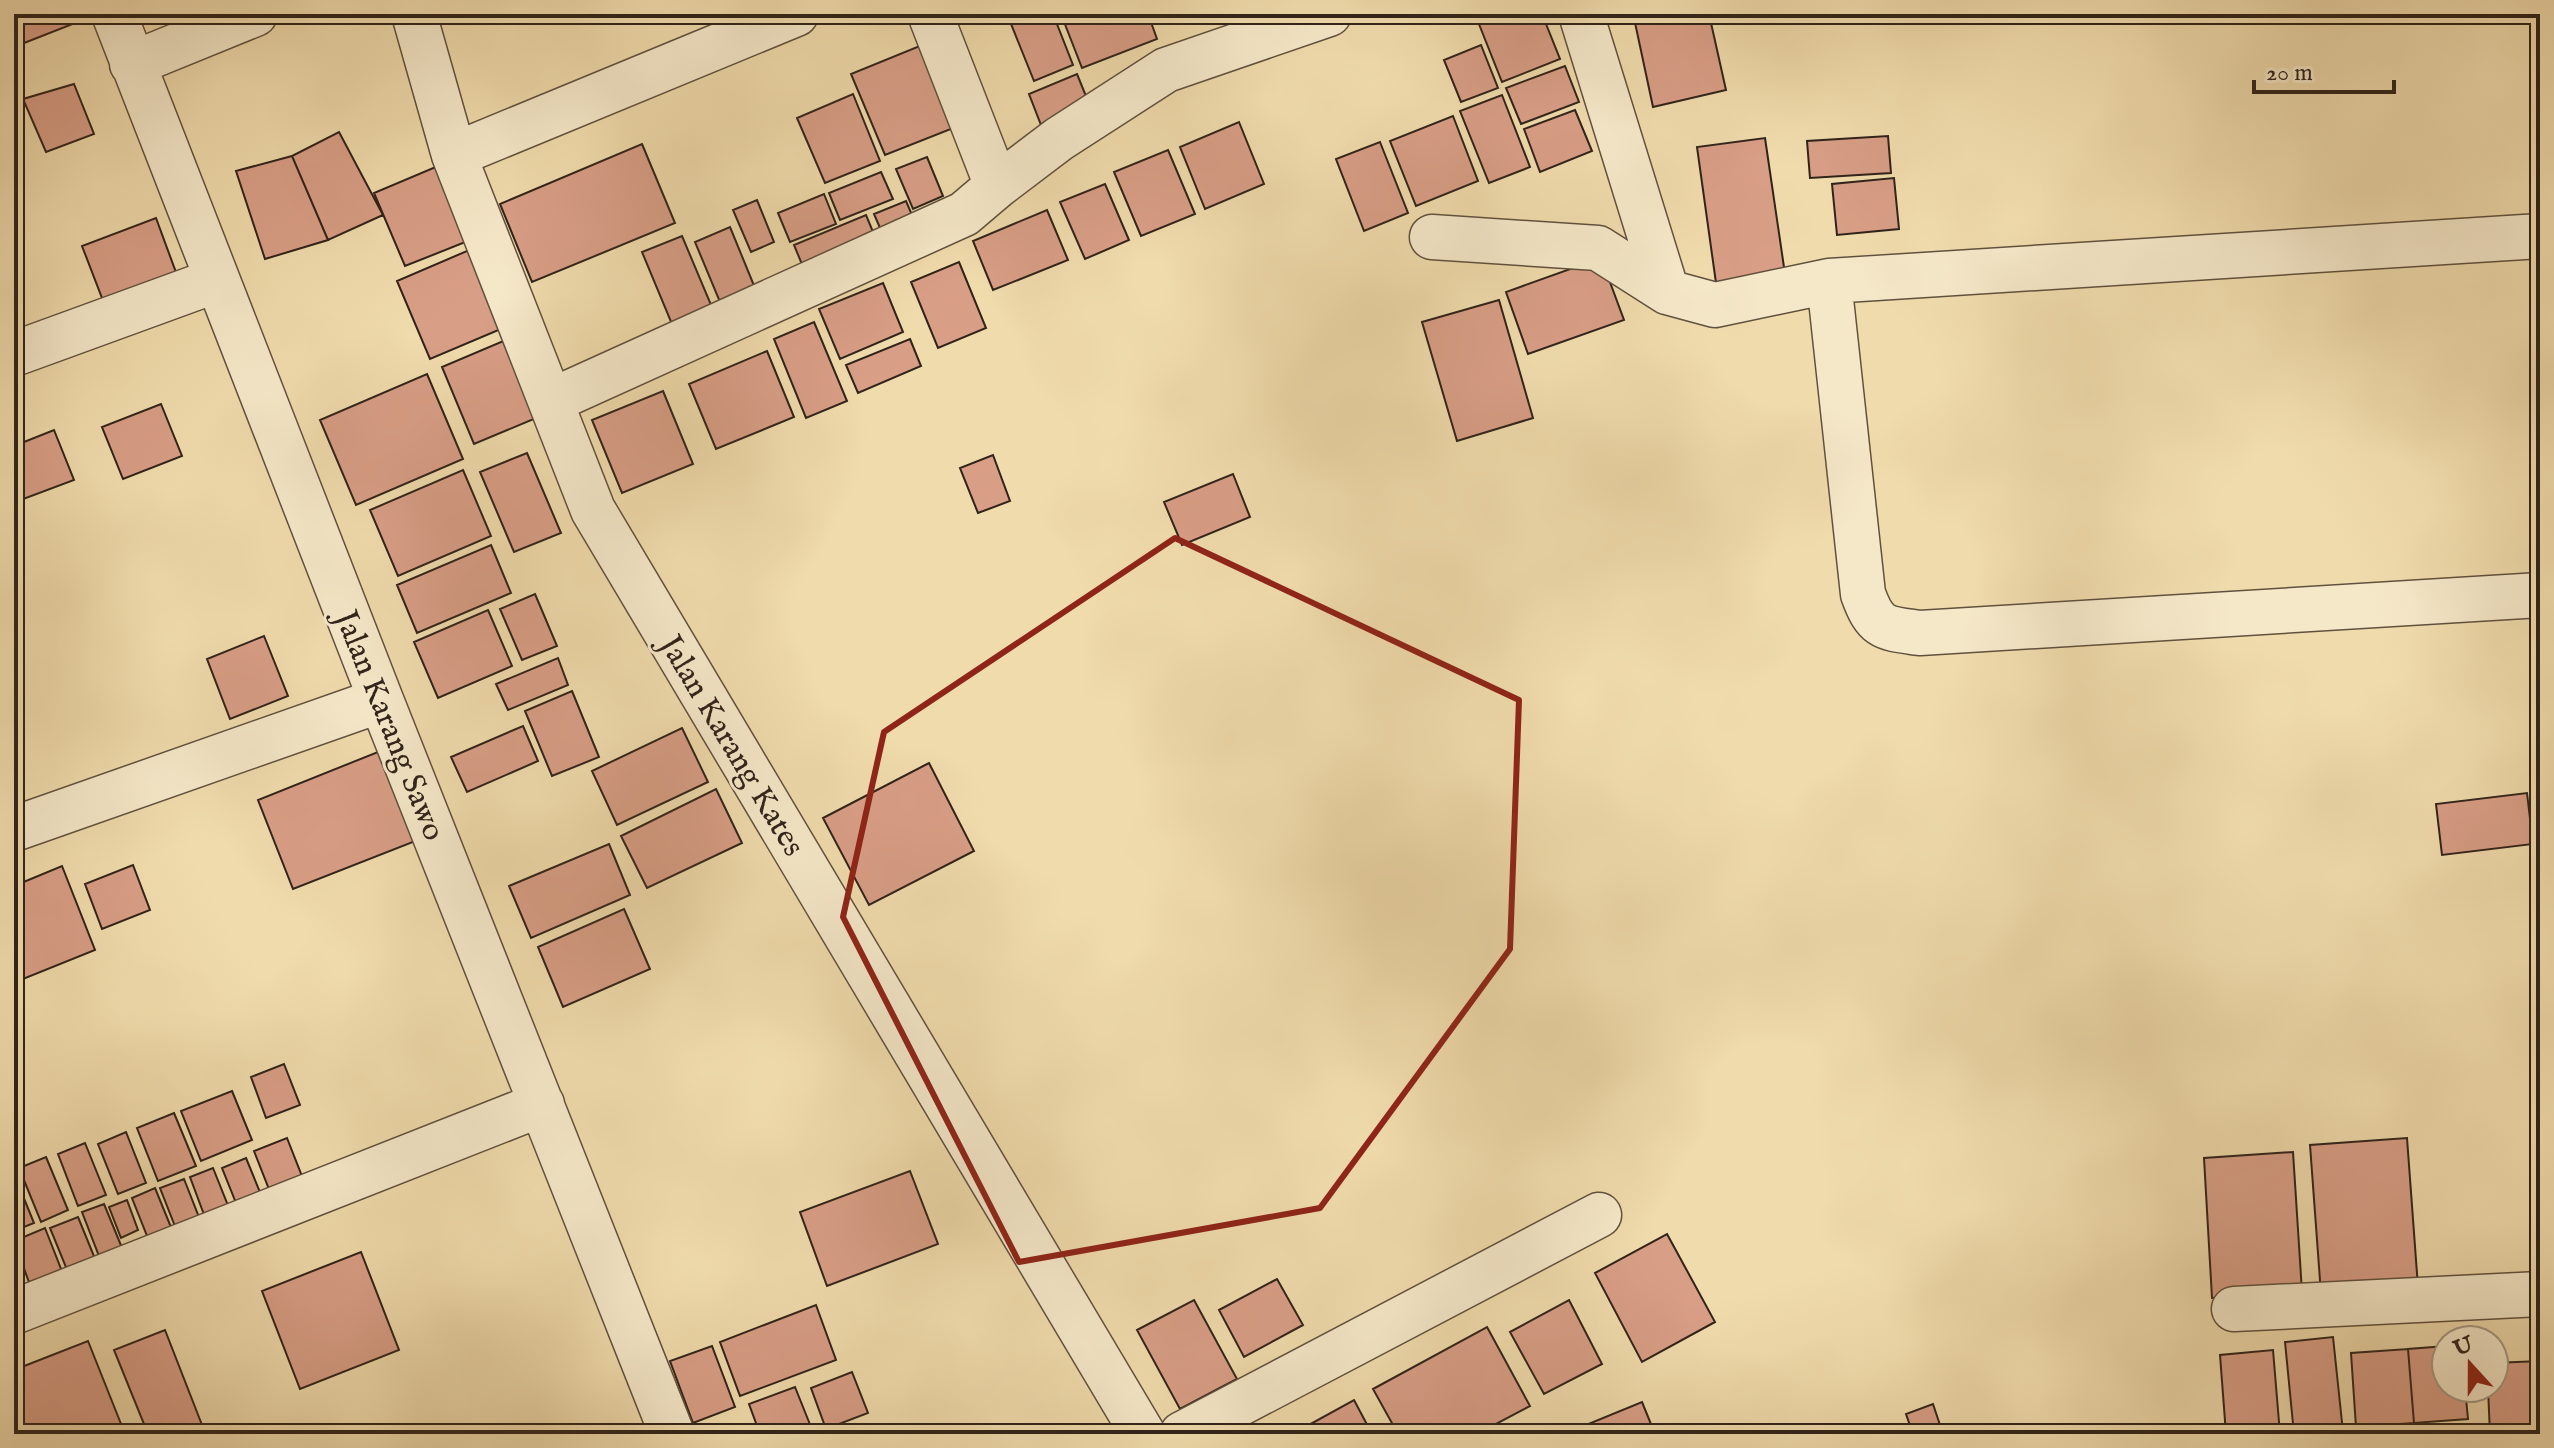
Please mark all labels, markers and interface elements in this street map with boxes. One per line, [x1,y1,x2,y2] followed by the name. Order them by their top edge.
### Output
[2254,44,2394,94] scale bar
[2266,58,2313,89] text: 20 m
[323,602,453,847] street label: Jalan Karang Sawo
[647,626,813,864] street label: Jalan Karang Kates
[2430,1324,2510,1404] north arrow
[2449,1330,2479,1364] text: U

